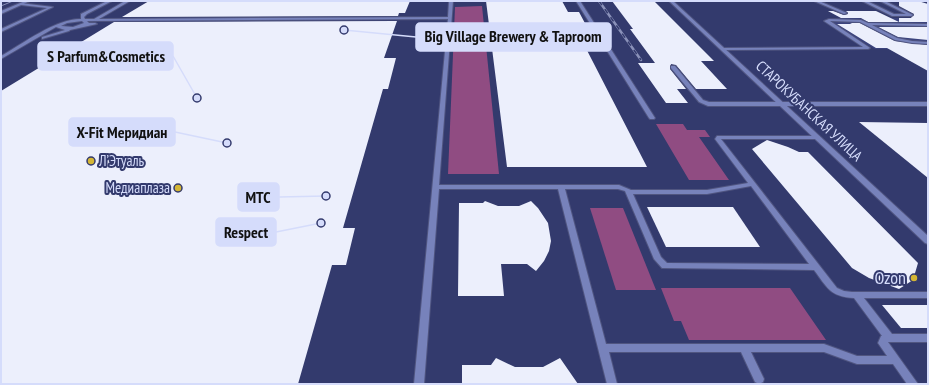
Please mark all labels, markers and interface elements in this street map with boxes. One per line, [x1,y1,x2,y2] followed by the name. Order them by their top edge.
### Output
[416,23,611,51] callout: Big Village Brewery & Taproom
[424,26,602,46] text: Big Village Brewery & Taproom
[38,42,173,70] callout: S Parfum&Cosmetics
[47,46,165,66] text: S Parfum&Cosmetics
[752,56,867,166] street label: СТАРОКУБАНСКАЯ УЛИЦА
[69,118,175,146] callout: X-Fit Меридиан
[77,122,167,142] text: X-Fit Меридиан
[98,151,144,170] place label: Л’Этуаль
[86,156,96,166] marker: Л’Этуаль
[105,178,170,197] place label: Медиаплаза
[173,183,183,193] marker: Медиаплаза
[238,183,279,211] callout: МТС
[245,187,271,207] text: МТС
[216,218,276,246] callout: Respect
[224,222,268,242] text: Respect
[874,266,906,289] place label: Ozon
[909,273,919,283] marker: Ozon

